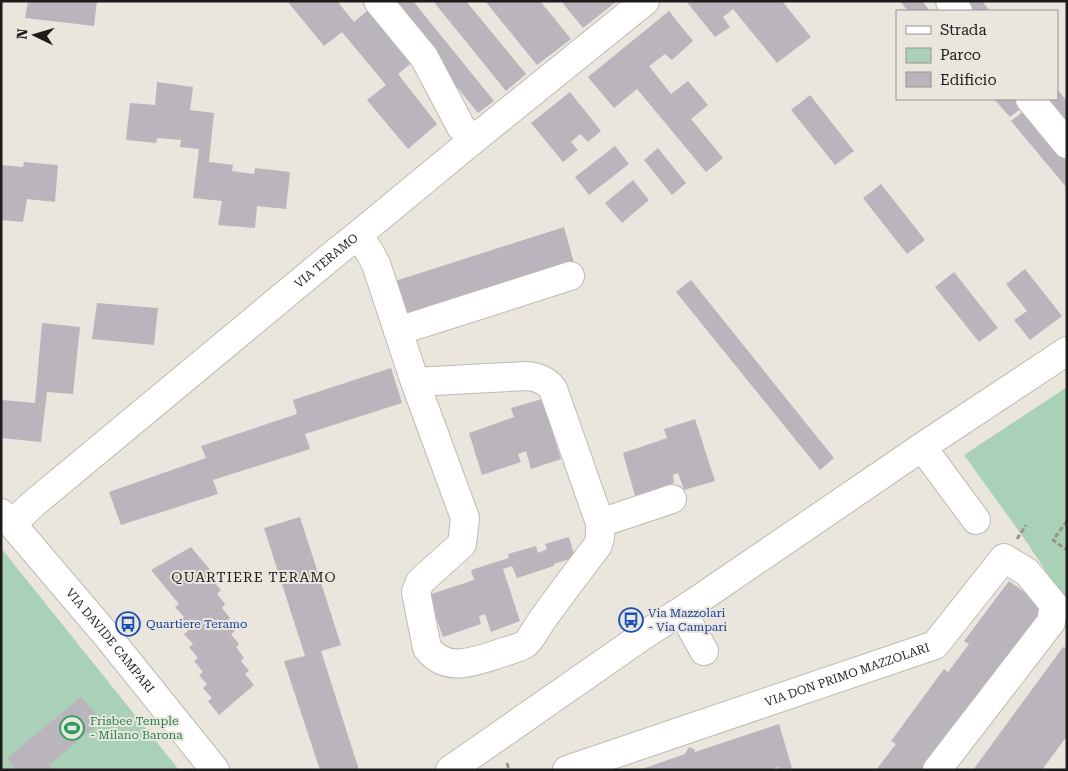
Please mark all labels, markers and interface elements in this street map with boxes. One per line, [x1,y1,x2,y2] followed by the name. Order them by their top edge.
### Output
[10,10,60,60] north arrow
[896,10,1058,100] legend
[940,21,987,39] text: Strada
[14,28,31,40] text: N
[940,46,981,64] text: Parco
[940,71,997,89] text: Edificio
[292,231,361,291] street label: VIA TERAMO
[171,569,337,585] district label: QUARTIERE TERAMO
[63,586,157,696] street label: VIA DAVIDE CAMPARI
[648,606,727,634] place label: Via Mazzolari - Via Campari
[618,607,644,633] bus stop icon: Via Mazzolari - Via Campari
[115,611,141,637] bus stop icon: Quartiere Teramo
[146,617,247,631] place label: Quartiere Teramo
[763,640,932,709] street label: VIA DON PRIMO MAZZOLARI
[90,714,183,742] place label: Frisbee Temple - Milano Barona
[59,715,85,741] sports icon: Frisbee Temple - Milano Barona

